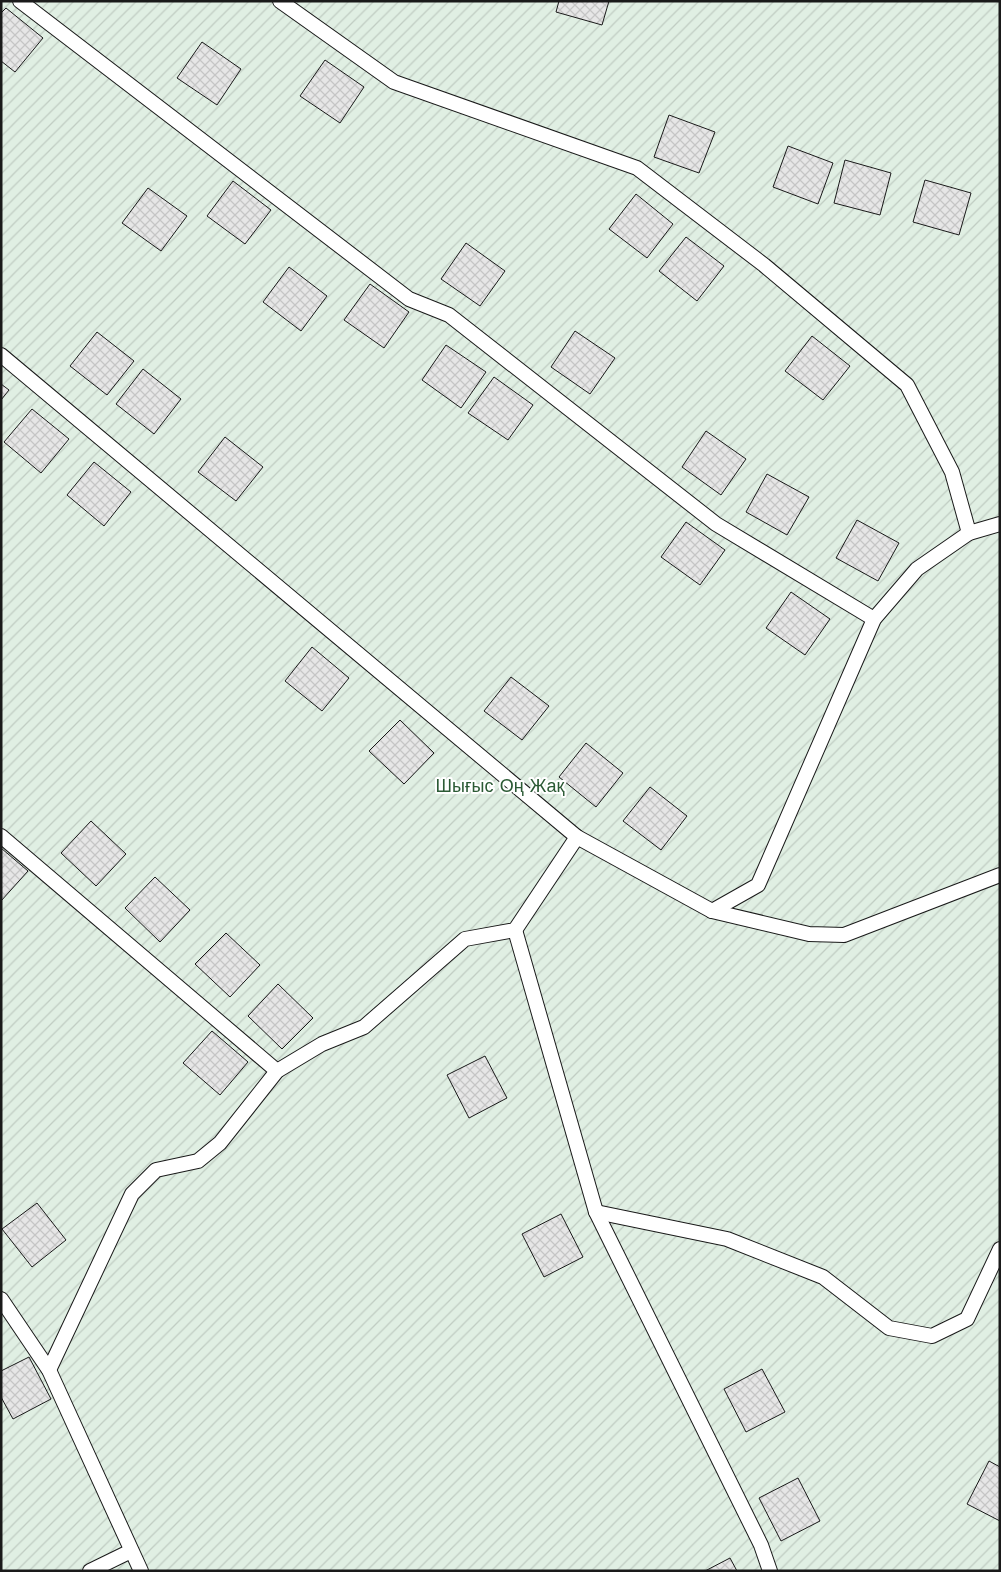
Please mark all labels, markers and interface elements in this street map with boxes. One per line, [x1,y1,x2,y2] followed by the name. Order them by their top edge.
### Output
[436,775,565,796] park label: Шығыс Оң Жақ

